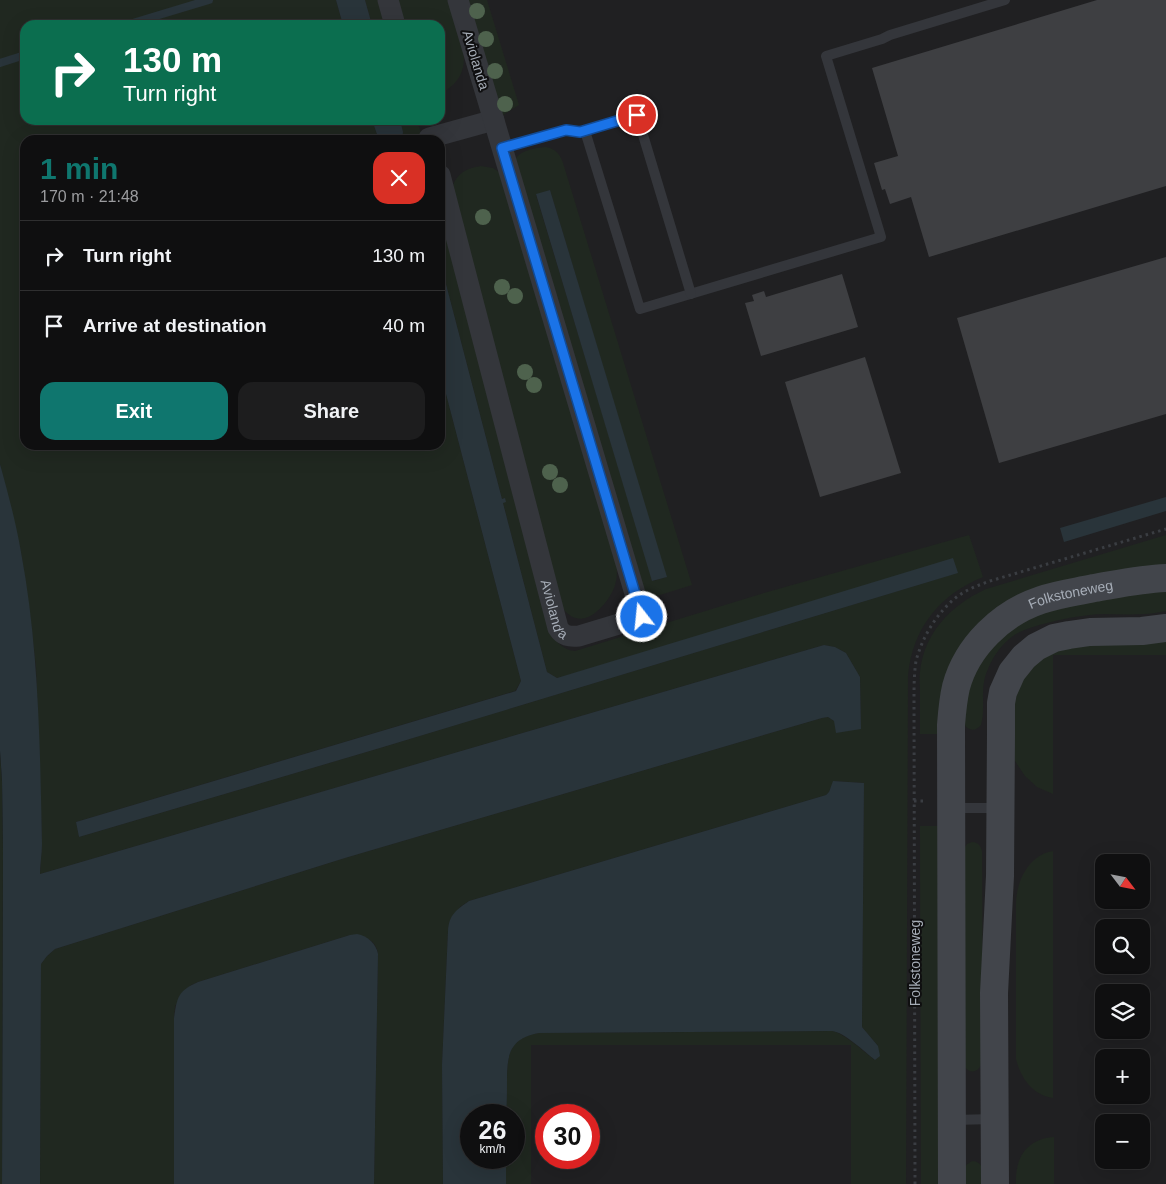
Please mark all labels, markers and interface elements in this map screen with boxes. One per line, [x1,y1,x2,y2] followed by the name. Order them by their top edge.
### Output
[459,28,493,92] street label: Aviolanda
[40,40,105,105] icon: right
[123,40,222,79] text: 130 m
[123,81,216,106] text: Turn right
[616,94,658,136] pin
[623,101,651,129] icon: arrive
[40,152,118,185] text: 1 min
[373,152,425,204] button: close
[40,188,139,205] text: 170 m · 21:48
[40,242,68,270] icon: right
[83,245,171,266] text: Turn right
[372,245,425,266] text: 130 m
[40,312,68,340] icon: arrive
[83,315,267,336] text: Arrive at destination
[383,315,425,336] text: 40 m
[40,382,228,440] button: Exit
[238,382,425,440] button: Share
[1026,577,1114,612] street label: Folkstoneweg
[538,578,571,643] street label: Aviolanda
[615,590,667,642] position arrow
[1095,854,1150,909] north arrow
[1095,854,1150,1169] map controls
[1095,919,1150,974] button: search
[907,920,923,1006] street label: Folkstoneweg
[1095,984,1150,1039] button: layers
[1095,1049,1150,1104] button: +
[535,1104,600,1169] speed limit sign: 30
[1095,1114,1150,1169] button: −
[479,1116,506,1144] text: 26
[479,1142,506,1156] text: km/h

